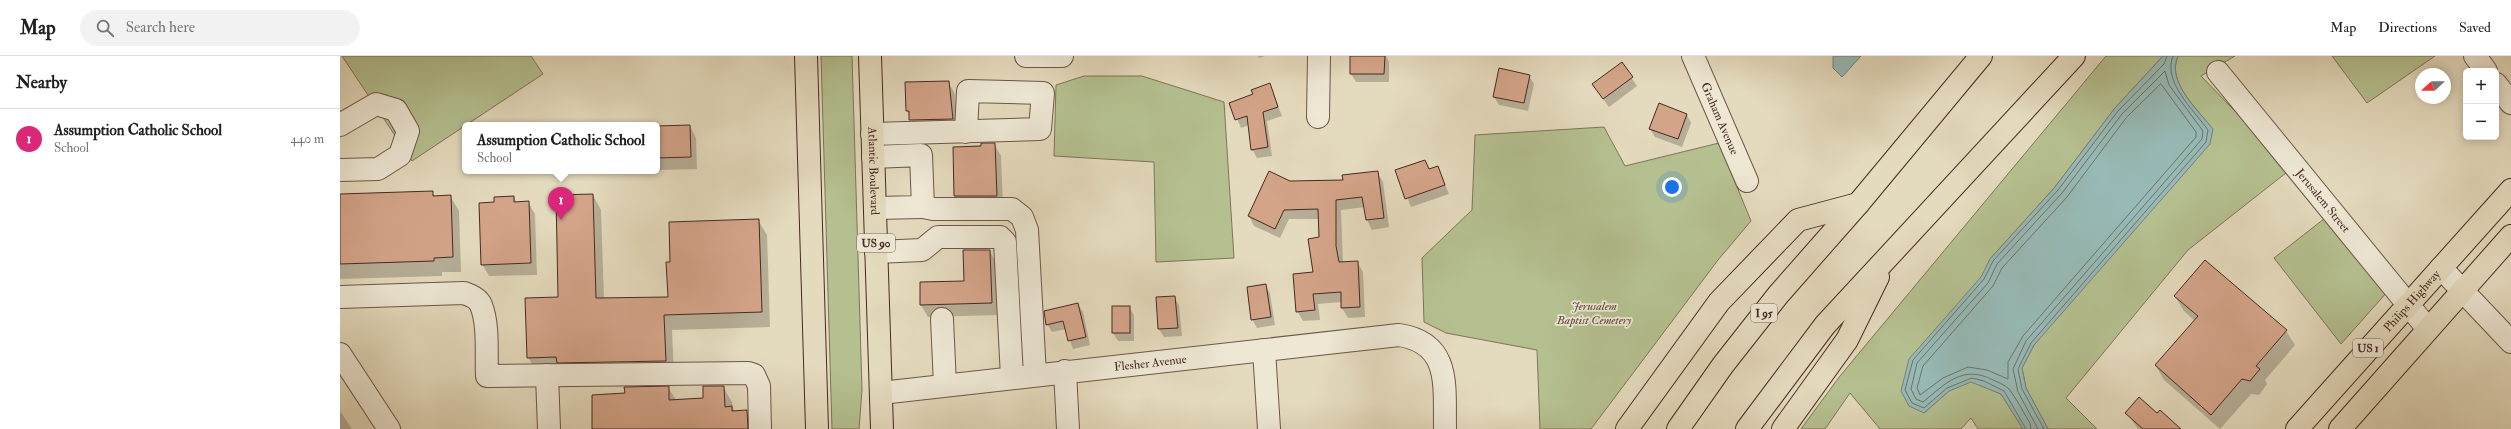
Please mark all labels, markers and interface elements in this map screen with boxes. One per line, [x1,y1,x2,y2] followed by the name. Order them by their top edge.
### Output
[80,10,360,46] search box
[20,16,56,40] text: Map
[94,17,116,39] icon: search
[126,18,195,37] text: Search here
[2330,19,2356,36] text: Map
[2378,19,2437,36] text: Directions
[2459,19,2491,36] text: Saved
[2415,68,2451,104] north arrow
[2463,68,2499,140] map controls
[2463,68,2499,104] button: +
[16,72,67,93] text: Nearby
[1697,80,1742,157] street label: Graham Avenue
[2463,104,2499,140] button: −
[54,121,222,140] text: Assumption Catholic School
[462,122,660,174] popup
[864,126,882,215] street label: Atlantic Boulevard
[27,131,31,147] text: 1
[290,131,324,147] text: 440 m
[477,131,645,150] text: Assumption Catholic School
[54,140,89,156] text: School
[477,150,512,166] text: School
[2291,165,2353,236] street label: Jerusalem Street
[1662,177,1682,197] your location
[548,187,574,220] pin: 1
[857,234,895,252] road number: US 90
[2380,267,2444,335] street label: Philips Highway
[1556,299,1632,328] park label: Jerusalem Baptist Cemetery
[1751,304,1777,322] road number: I 95
[2353,339,2383,357] road number: US 1
[1113,352,1187,375] street label: Flesher Avenue

